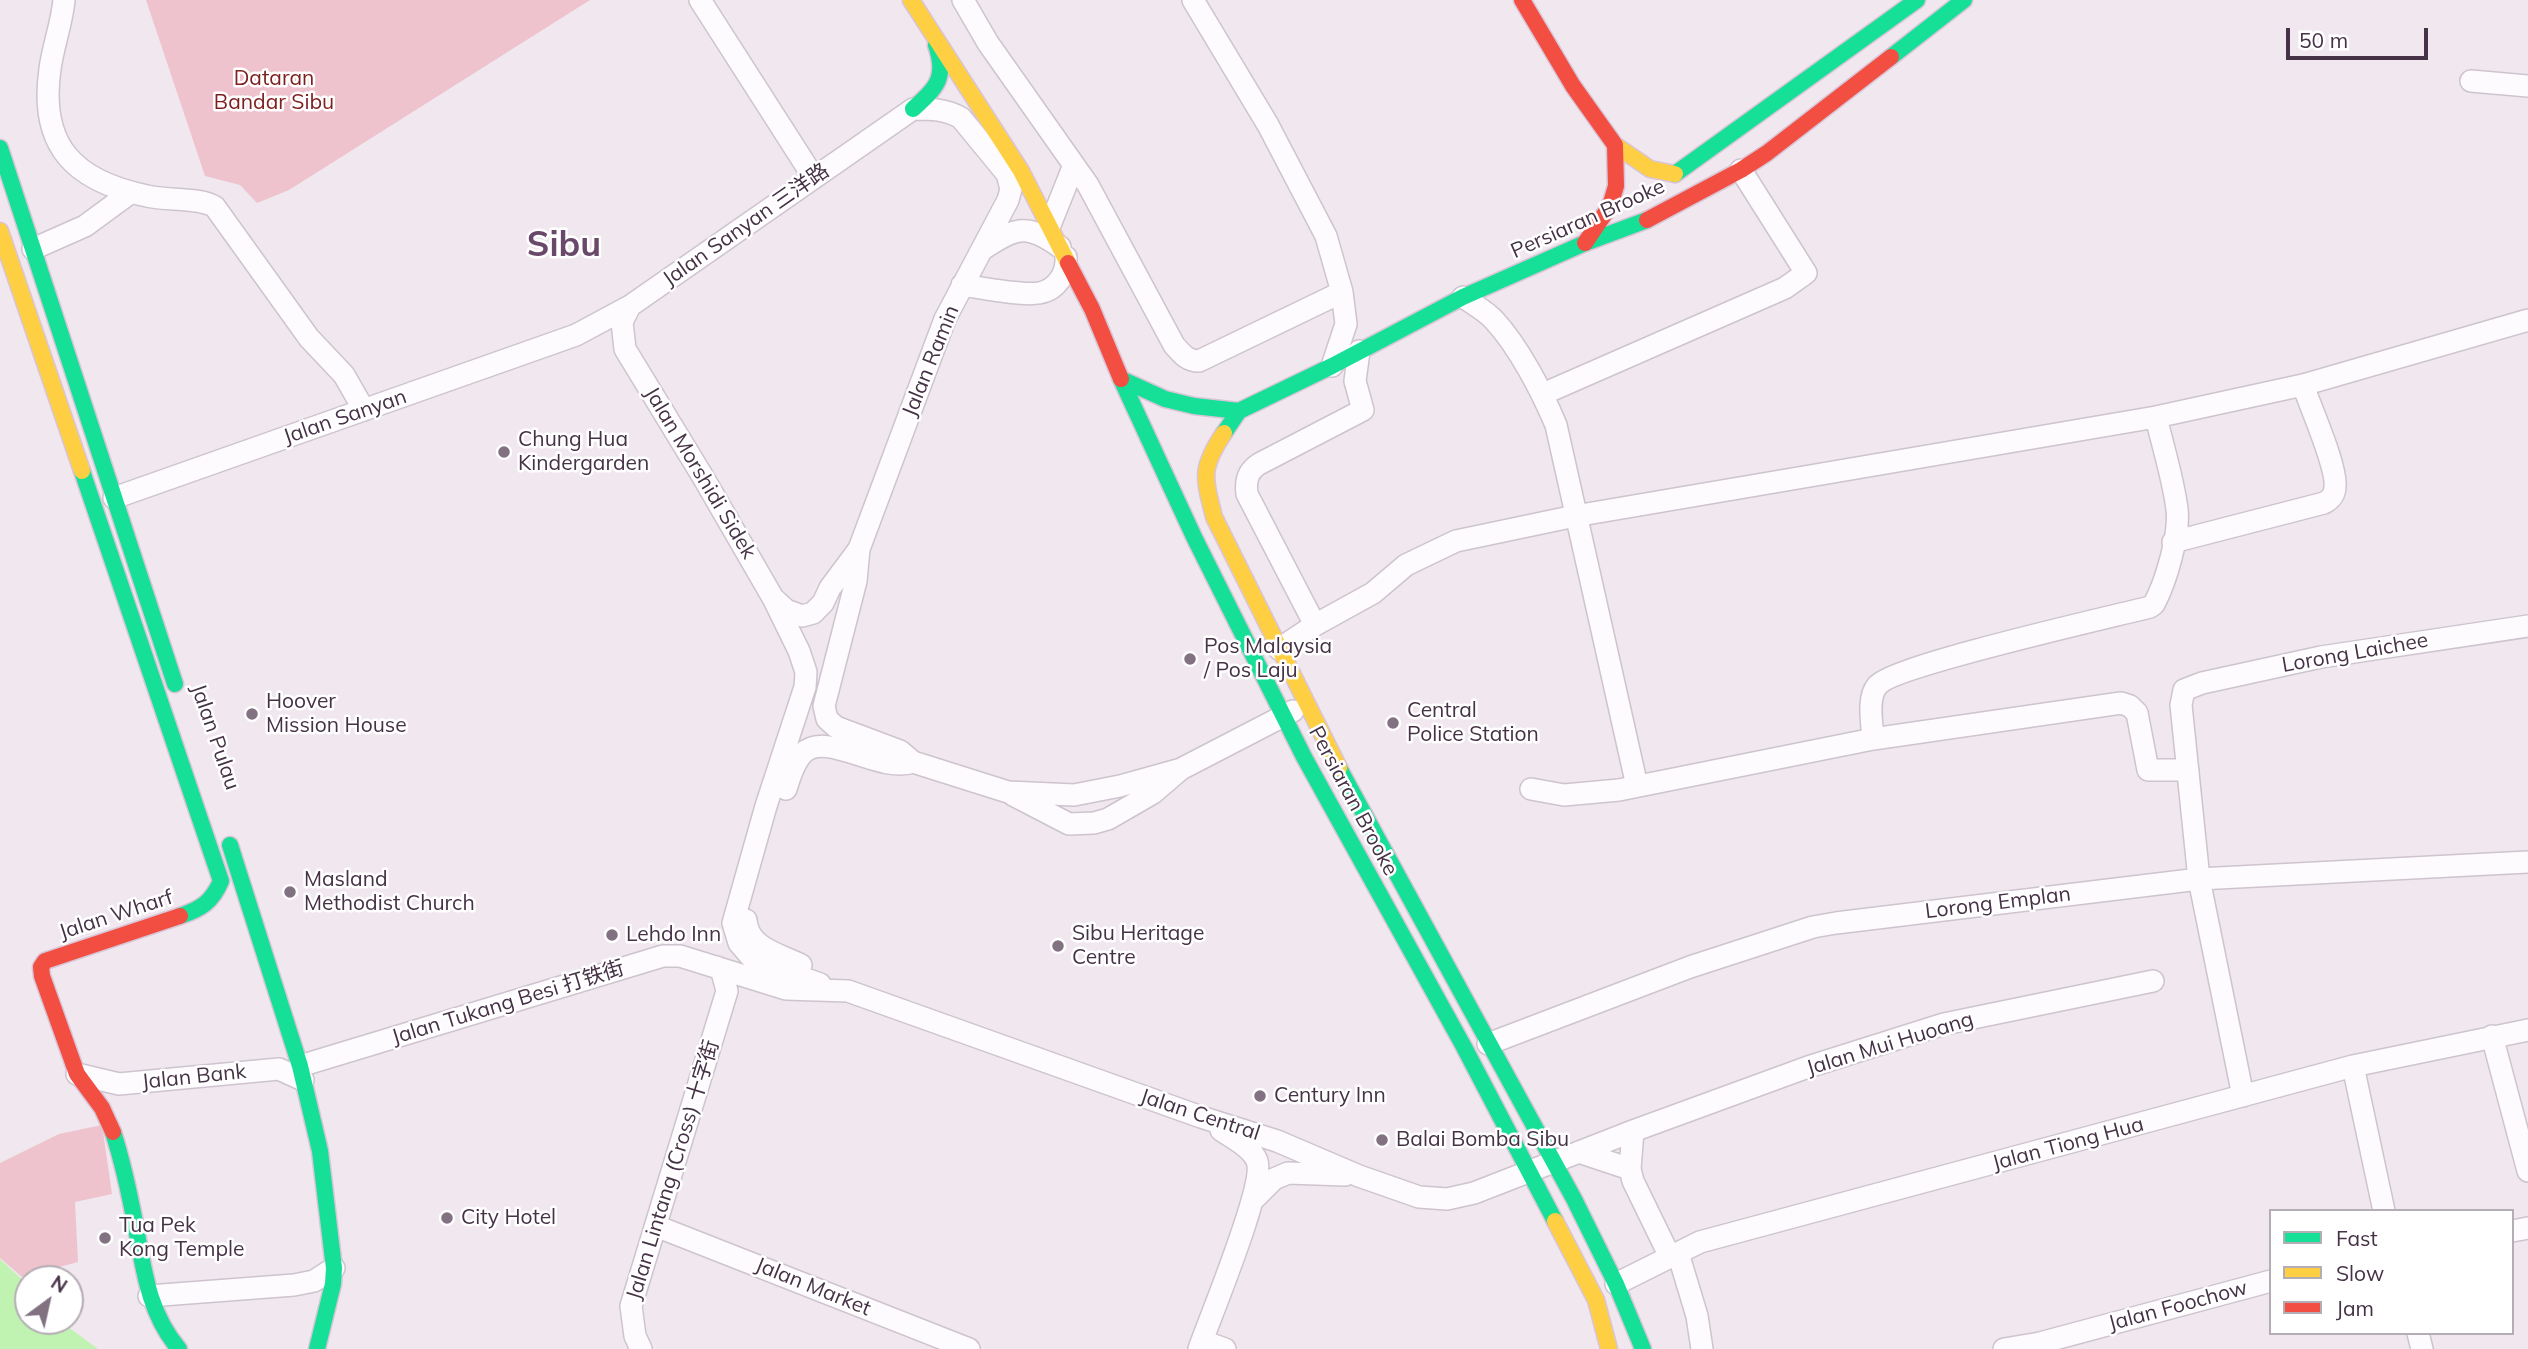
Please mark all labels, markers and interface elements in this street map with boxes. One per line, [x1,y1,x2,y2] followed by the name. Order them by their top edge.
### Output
[2290,14,2432,58] scale bar
[2299,27,2348,53] text: 50 m
[214,66,334,116] park label: Dataran Bandar Sibu
[658,158,834,292] street label: Jalan Sanyan 三洋路
[1507,174,1669,264] street label: Persiaran Brooke
[527,224,601,266] district label: Sibu
[897,302,965,420] street label: Jalan Ramin
[639,382,761,564] street label: Jalan Morshidi Sidek
[280,384,410,450] street label: Jalan Sanyan
[518,427,649,477] place label: Chung Hua Kindergarden
[496,444,512,460] marker: Chung Hua Kindergarden
[2280,628,2430,678] street label: Lorong Laichee
[1204,634,1332,684] place label: Pos Malaysia / Pos Laju
[1182,651,1198,667] marker: Pos Malaysia / Pos Laju
[185,681,245,793] street label: Jalan Pulau
[266,689,407,739] place label: Hoover Mission House
[1407,698,1539,748] place label: Central Police Station
[244,706,260,722] marker: Hoover Mission House
[1385,715,1401,731] marker: Central Police Station
[1303,722,1403,880] street label: Persiaran Brooke
[304,867,475,917] place label: Masland Methodist Church
[1924,882,2072,924] street label: Lorong Emplan
[282,884,298,900] marker: Masland Methodist Church
[56,885,176,945] street label: Jalan Wharf
[1072,921,1204,971] place label: Sibu Heritage Centre
[626,922,721,948] place label: Lehdo Inn
[604,927,620,943] marker: Lehdo Inn
[1050,938,1066,954] marker: Sibu Heritage Centre
[389,956,627,1050] street label: Jalan Tukang Besi 打铁街
[1803,1007,1977,1081] street label: Jalan Mui Huoang
[621,1037,725,1303] street label: Jalan Lintang (Cross) 十字街
[141,1059,247,1095] street label: Jalan Bank
[1274,1083,1386,1109] place label: Century Inn
[1137,1084,1263,1146] street label: Jalan Central
[1252,1088,1268,1104] marker: Century Inn
[1989,1112,2147,1176] street label: Jalan Tiong Hua
[1396,1127,1569,1153] place label: Balai Bomba Sibu
[1374,1132,1390,1148] marker: Balai Bomba Sibu
[461,1205,556,1231] place label: City Hotel
[2269,1209,2514,1335] legend
[439,1210,455,1226] marker: City Hotel
[119,1213,244,1263] place label: Tua Pek Kong Temple
[2336,1225,2378,1251] text: Fast
[97,1230,113,1246] marker: Tua Pek Kong Temple
[752,1252,874,1322] street label: Jalan Market
[2336,1260,2384,1286] text: Slow
[14,1265,84,1335] north arrow
[47,1270,72,1298] text: N
[2106,1275,2250,1337] street label: Jalan Foochow
[2336,1295,2374,1321] text: Jam

